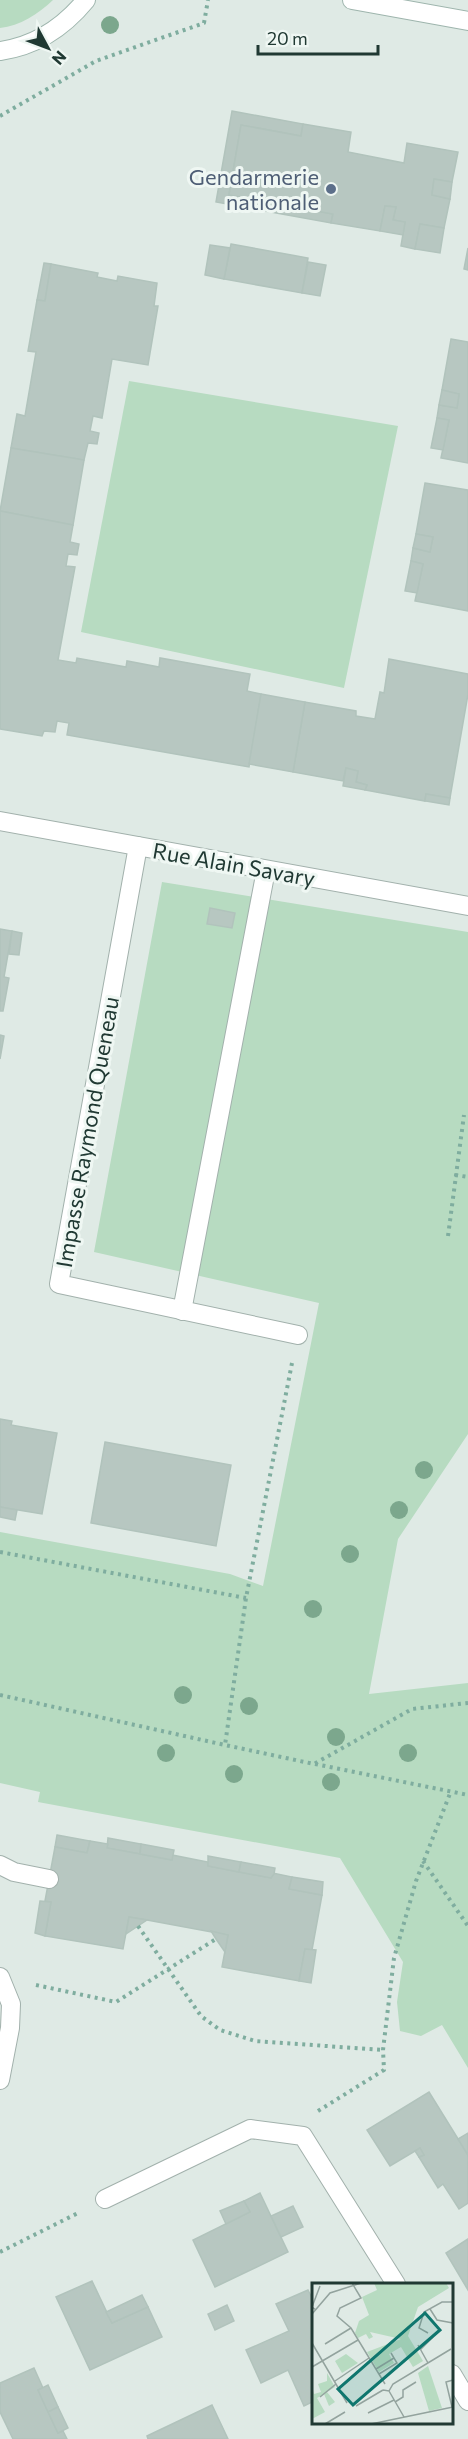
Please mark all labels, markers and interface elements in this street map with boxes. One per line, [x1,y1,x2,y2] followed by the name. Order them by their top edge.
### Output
[18,18,78,78] north arrow
[258,18,378,56] scale bar
[267,27,308,49] text: 20 m
[49,47,71,69] text: N
[189,163,319,215] place label: Gendarmerie nationale
[324,182,338,196] marker: Gendarmerie nationale
[151,836,317,892] street label: Rue Alain Savary
[50,994,124,1270] street label: Impasse Raymond Queneau
[312,2283,453,2424] inset map

